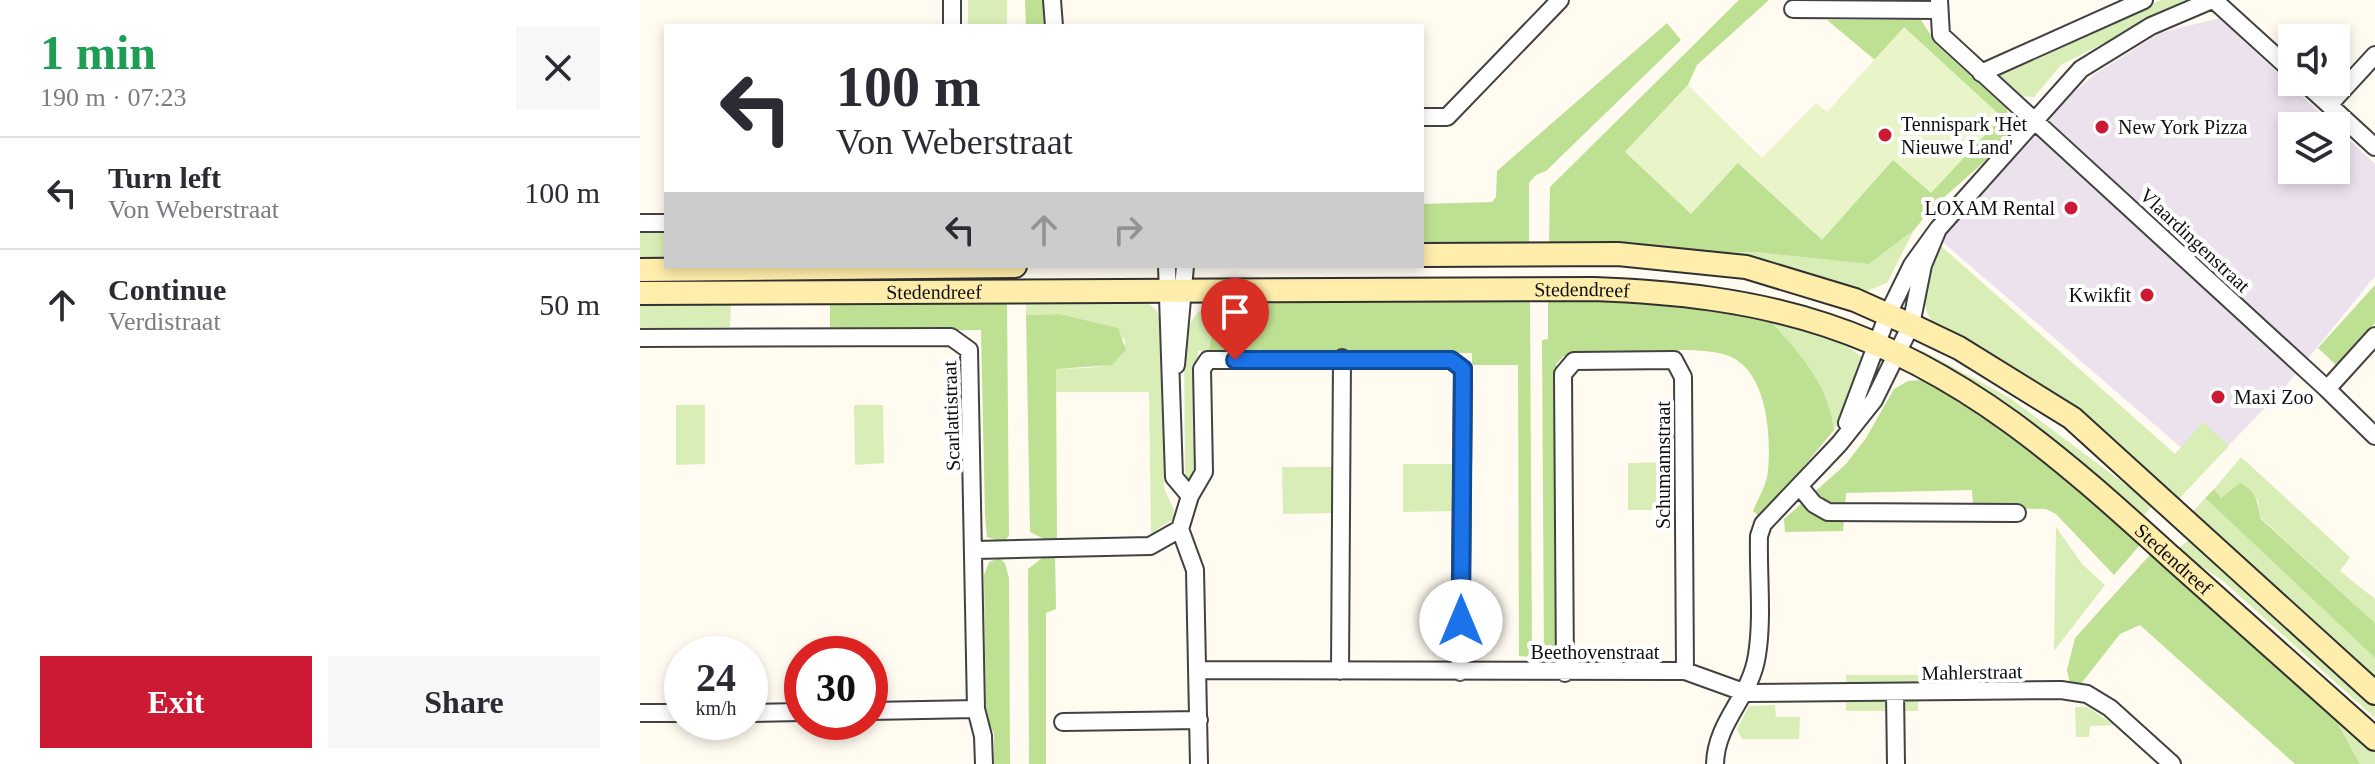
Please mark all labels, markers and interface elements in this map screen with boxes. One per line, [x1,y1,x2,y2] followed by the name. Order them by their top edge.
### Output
[2278,24,2350,184] map controls
[2278,24,2350,96] button: sound
[40,26,156,79] text: 1 min
[516,26,600,110] button: close
[704,56,808,160] icon: left
[836,56,981,118] text: 100 m
[40,83,187,112] text: 190 m · 07:23
[2278,112,2350,184] button: layers
[1901,113,2027,158] place label: Tennispark 'Het Nieuwe Land'
[2118,116,2248,138] place label: New York Pizza
[2093,118,2111,136] marker: New York Pizza
[836,122,1073,162] text: Von Weberstraat
[1876,126,1894,144] marker: Tennispark 'Het Nieuwe Land'
[108,161,221,194] text: Turn left
[40,171,84,215] icon: left
[524,176,600,209] text: 100 m
[2135,183,2255,298] street label: Vlaardingenstraat
[108,195,279,224] text: Von Weberstraat
[1924,197,2055,219] place label: LOXAM Rental
[2062,199,2080,217] marker: LOXAM Rental
[938,208,982,252] icon: left
[1022,208,1066,252] icon: ahead
[1106,208,1150,252] icon: right
[108,273,226,306] text: Continue
[1201,278,1269,360] pin
[1534,278,1631,302] street label: Stedendreef
[886,281,982,303] street label: Stedendreef
[40,283,84,327] icon: ahead
[2069,284,2131,306] place label: Kwikfit
[2138,286,2156,304] marker: Kwikfit
[539,288,600,321] text: 50 m
[1213,290,1257,334] icon: arrive
[108,307,221,336] text: Verdistraat
[938,360,964,471] street label: Scarlattistraat
[2234,386,2313,408] place label: Maxi Zoo
[2209,388,2227,406] marker: Maxi Zoo
[1652,401,1674,529] street label: Schumannstraat
[2131,519,2217,600] street label: Stedendreef
[1419,579,1503,663] position arrow
[784,636,888,740] speed limit sign: 30
[1531,641,1660,663] street label: Beethovenstraat
[696,655,736,700] text: 24
[40,656,312,748] button: Exit
[328,656,600,748] button: Share
[1921,660,2023,684] street label: Mahlerstraat
[695,697,737,719] text: km/h

